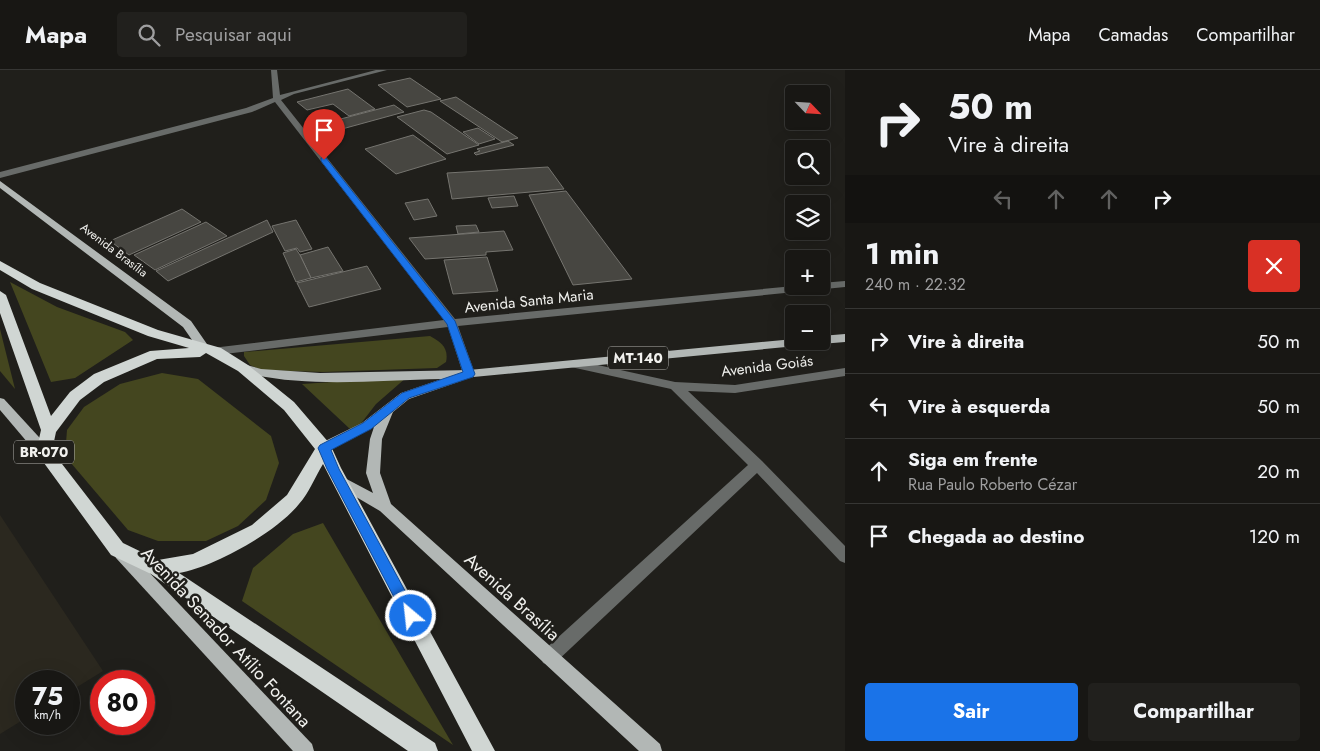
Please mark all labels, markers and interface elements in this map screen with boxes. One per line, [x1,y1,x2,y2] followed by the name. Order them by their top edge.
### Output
[117,12,467,57] search box
[25,17,87,52] text: Mapa
[135,21,163,49] icon: search
[175,21,292,48] text: Pesquisar aqui
[1028,22,1070,48] text: Mapa
[1098,22,1168,48] text: Camadas
[1196,22,1295,48] text: Compartilhar
[948,82,1033,132] text: 50 m
[785,85,830,130] north arrow
[785,85,830,350] map controls
[865,90,930,155] icon: right
[303,109,345,160] pin
[310,116,338,144] icon: arrive
[948,128,1069,160] text: Vire à direita
[785,140,830,185] button: search
[989,185,1017,213] icon: left
[1042,185,1070,213] icon: ahead
[1095,185,1123,213] icon: ahead
[1148,185,1176,213] icon: right
[785,195,830,240] button: layers
[76,219,152,282] street label: Avenida Brasília
[865,232,939,275] text: 1 min
[1248,240,1300,292] button: close
[785,250,830,295] button: +
[865,273,966,296] text: 240 m · 22:32
[463,283,595,319] street label: Avenida Santa Maria
[785,305,830,350] button: −
[865,327,893,355] icon: right
[908,328,1024,355] text: Vire à direita
[1257,328,1300,355] text: 50 m
[608,346,668,370] road number: MT-140
[720,349,814,383] street label: Avenida Goiás
[865,392,893,420] icon: left
[908,393,1050,420] text: Vire à esquerda
[1257,393,1300,420] text: 50 m
[14,441,74,464] road number: BR-070
[908,446,1038,473] text: Siga em frente
[865,457,893,485] icon: ahead
[1257,458,1300,485] text: 20 m
[908,473,1077,496] text: Rua Paulo Roberto Cézar
[865,522,893,550] icon: arrive
[908,523,1084,550] text: Chegada ao destino
[1249,523,1300,550] text: 120 m
[135,541,317,733] street label: Avenida Senador Atílio Fontana
[458,547,566,647] street label: Avenida Brasília
[384,589,436,641] position arrow
[90,670,155,735] speed limit sign: 80
[32,678,63,714] text: 75
[865,683,1078,741] button: Sair
[1088,683,1300,741] button: Compartilhar
[34,706,61,724] text: km/h

